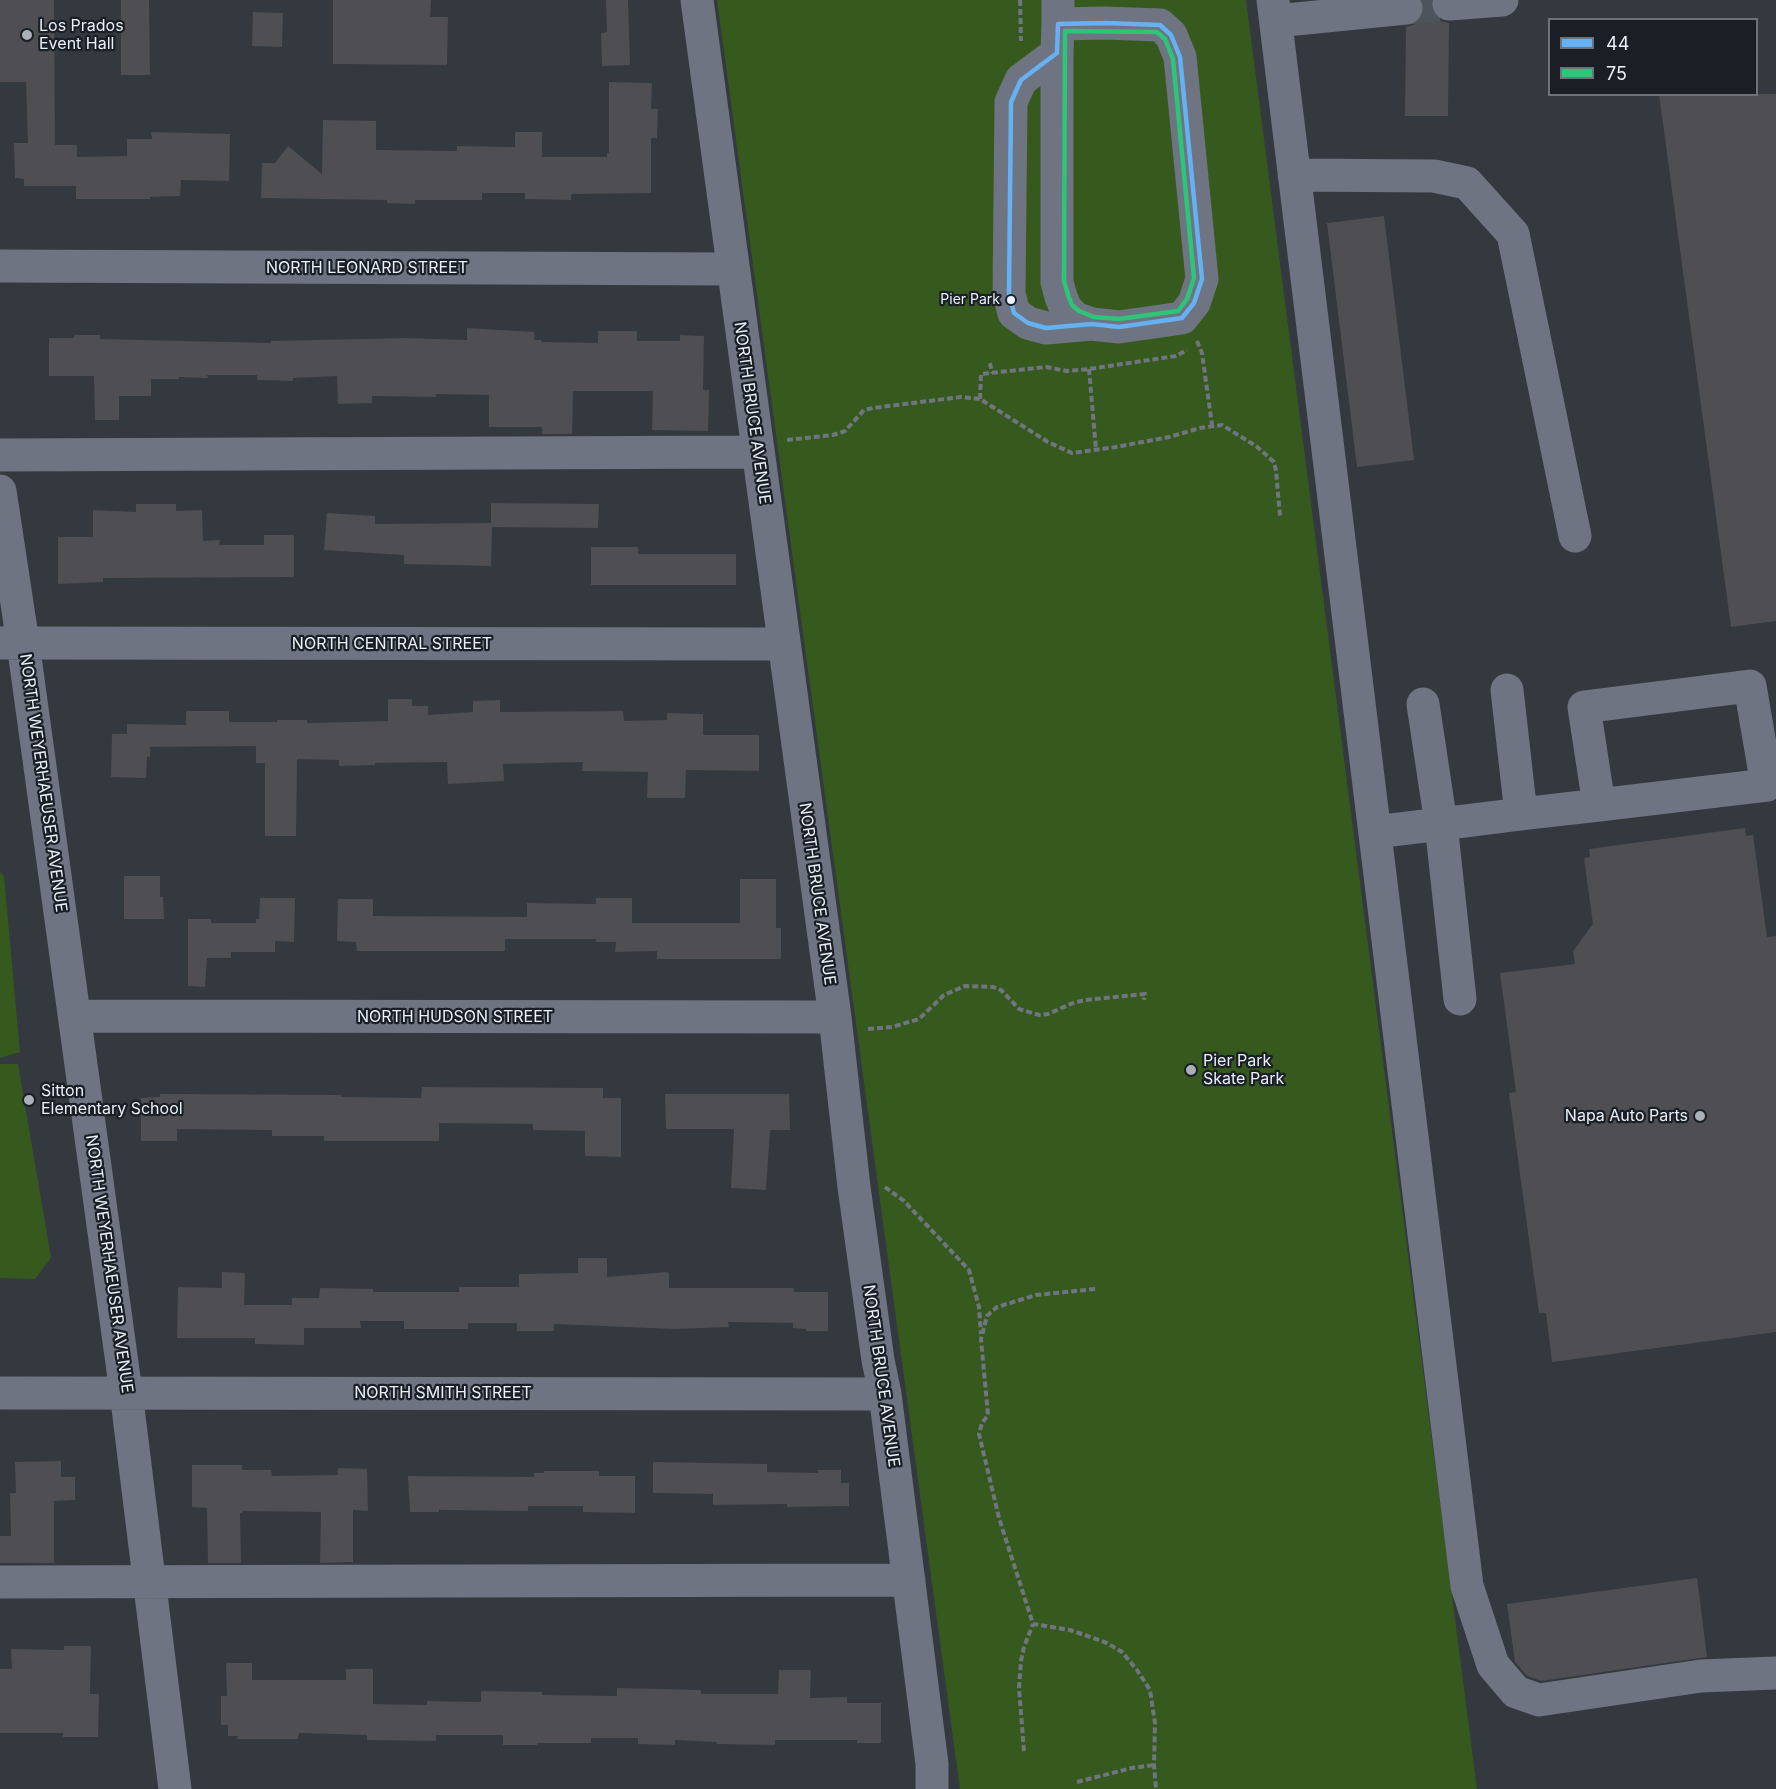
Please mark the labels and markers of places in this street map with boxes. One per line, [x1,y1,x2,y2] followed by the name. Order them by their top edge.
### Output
[39,16,124,54] place label: Los Prados Event Hall
[20,28,34,42] marker: Los Prados Event Hall
[940,292,1000,308] place label: Pier Park
[1005,294,1017,306] marker: Pier Park
[1203,1051,1284,1089] place label: Pier Park Skate Park
[1184,1063,1198,1077] marker: Pier Park Skate Park
[41,1081,183,1119] place label: Sitton Elementary School
[22,1093,36,1107] marker: Sitton Elementary School
[1565,1106,1688,1126] place label: Napa Auto Parts
[1693,1109,1707,1123] marker: Napa Auto Parts

